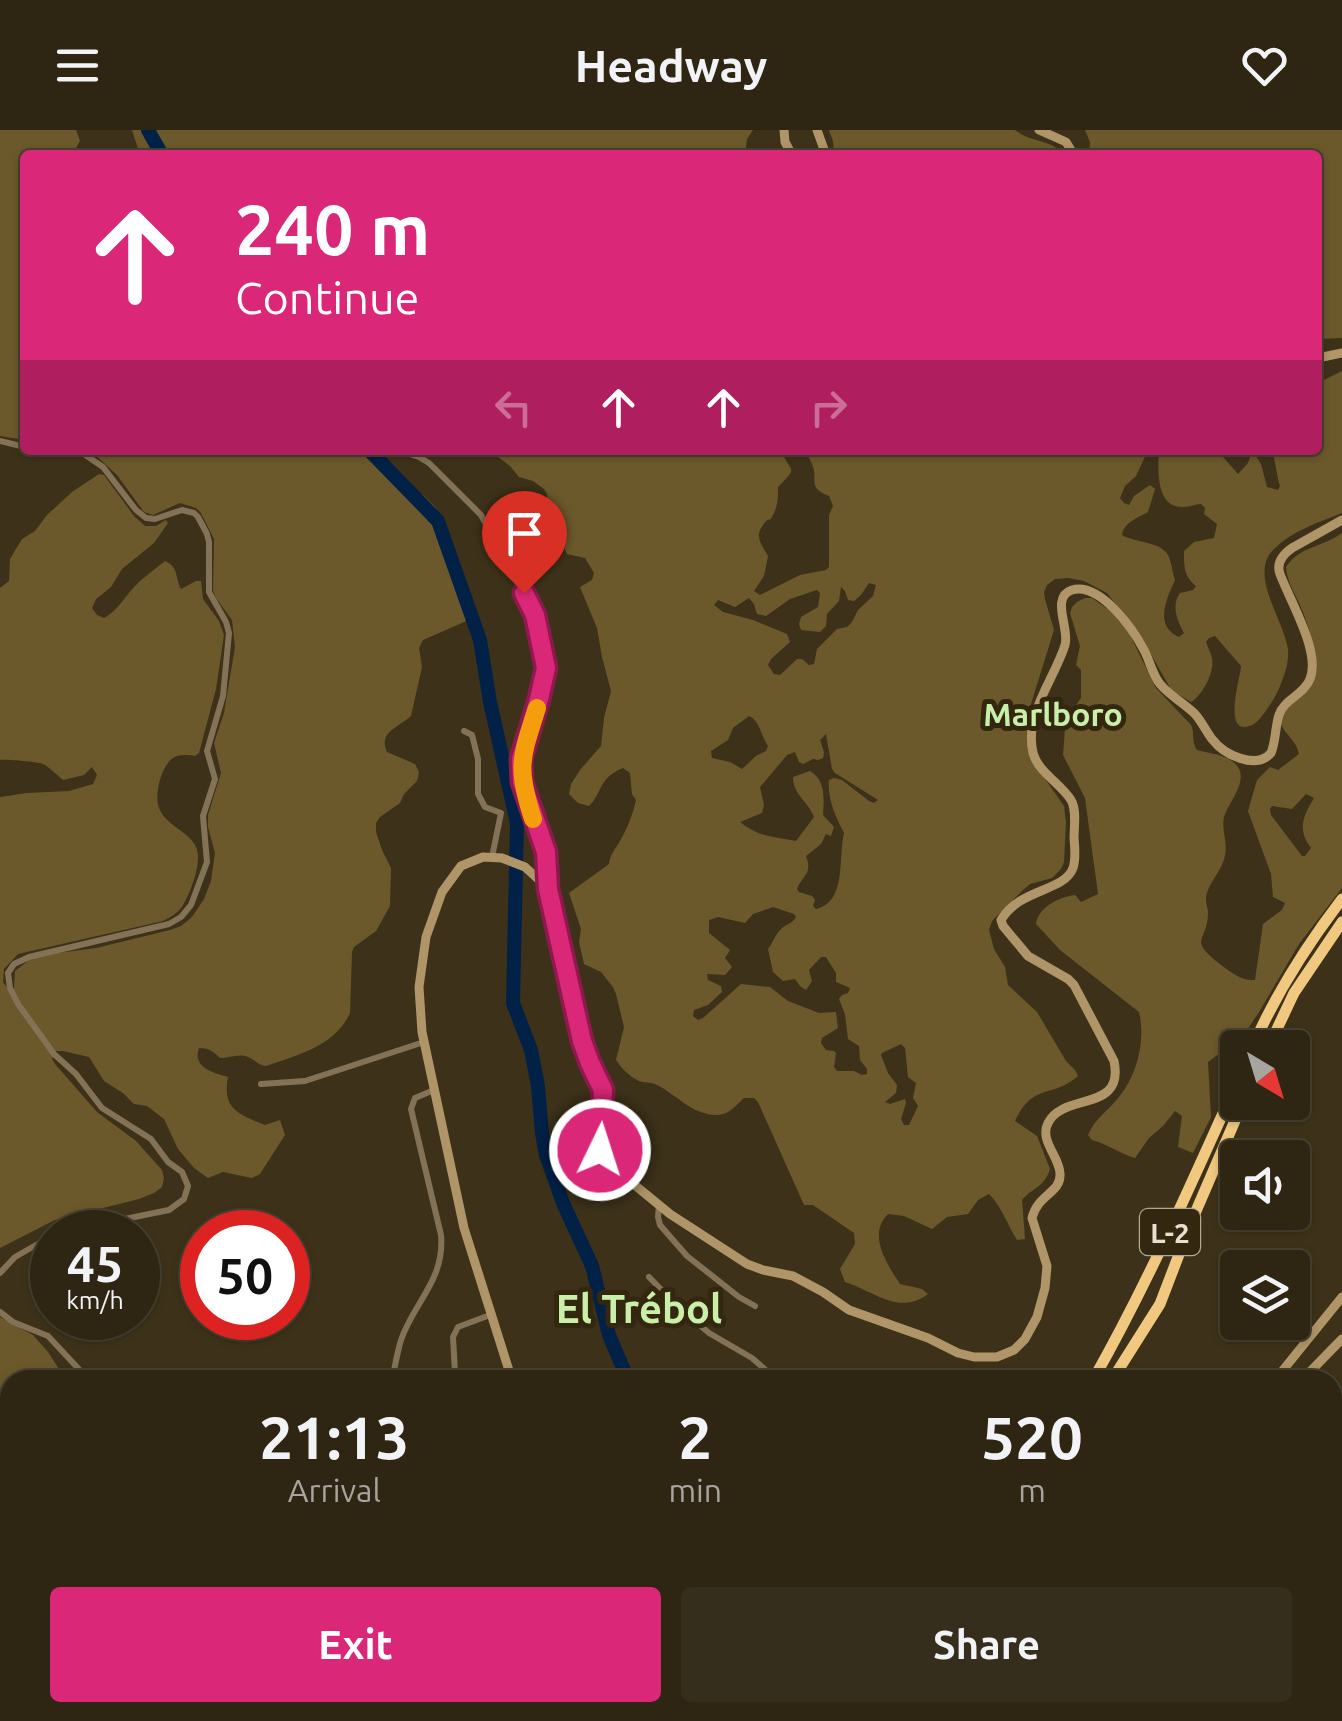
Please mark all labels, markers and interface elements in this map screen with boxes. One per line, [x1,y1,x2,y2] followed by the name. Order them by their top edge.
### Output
[50,38,105,93] icon: menu
[1237,38,1292,93] icon: heart
[575,40,767,91] text: Headway
[70,190,200,320] icon: ahead
[235,190,430,268] text: 240 m
[235,272,419,323] text: Continue
[486,380,541,435] icon: left
[591,380,646,435] icon: ahead
[696,380,751,435] icon: ahead
[801,380,856,435] icon: right
[482,491,567,594] pin
[497,506,552,561] icon: arrive
[983,696,1123,732] district label: Marlboro
[1220,1030,1310,1120] north arrow
[1220,1030,1310,1340] map controls
[548,1098,652,1202] position arrow
[1220,1140,1310,1230] button: sound
[1140,1209,1200,1255] road number: L-2
[180,1210,310,1340] speed limit sign: 50
[67,1235,123,1291] text: 45
[1220,1250,1310,1340] button: layers
[66,1286,124,1314] text: km/h
[556,1286,722,1331] district label: El Trébol
[259,1403,409,1470] text: 21:13
[678,1403,712,1470] text: 2
[981,1403,1083,1470] text: 520
[288,1472,381,1508] text: Arrival
[668,1472,722,1508] text: min
[1018,1472,1046,1508] text: m
[50,1587,661,1702] button: Exit
[681,1587,1292,1702] button: Share

